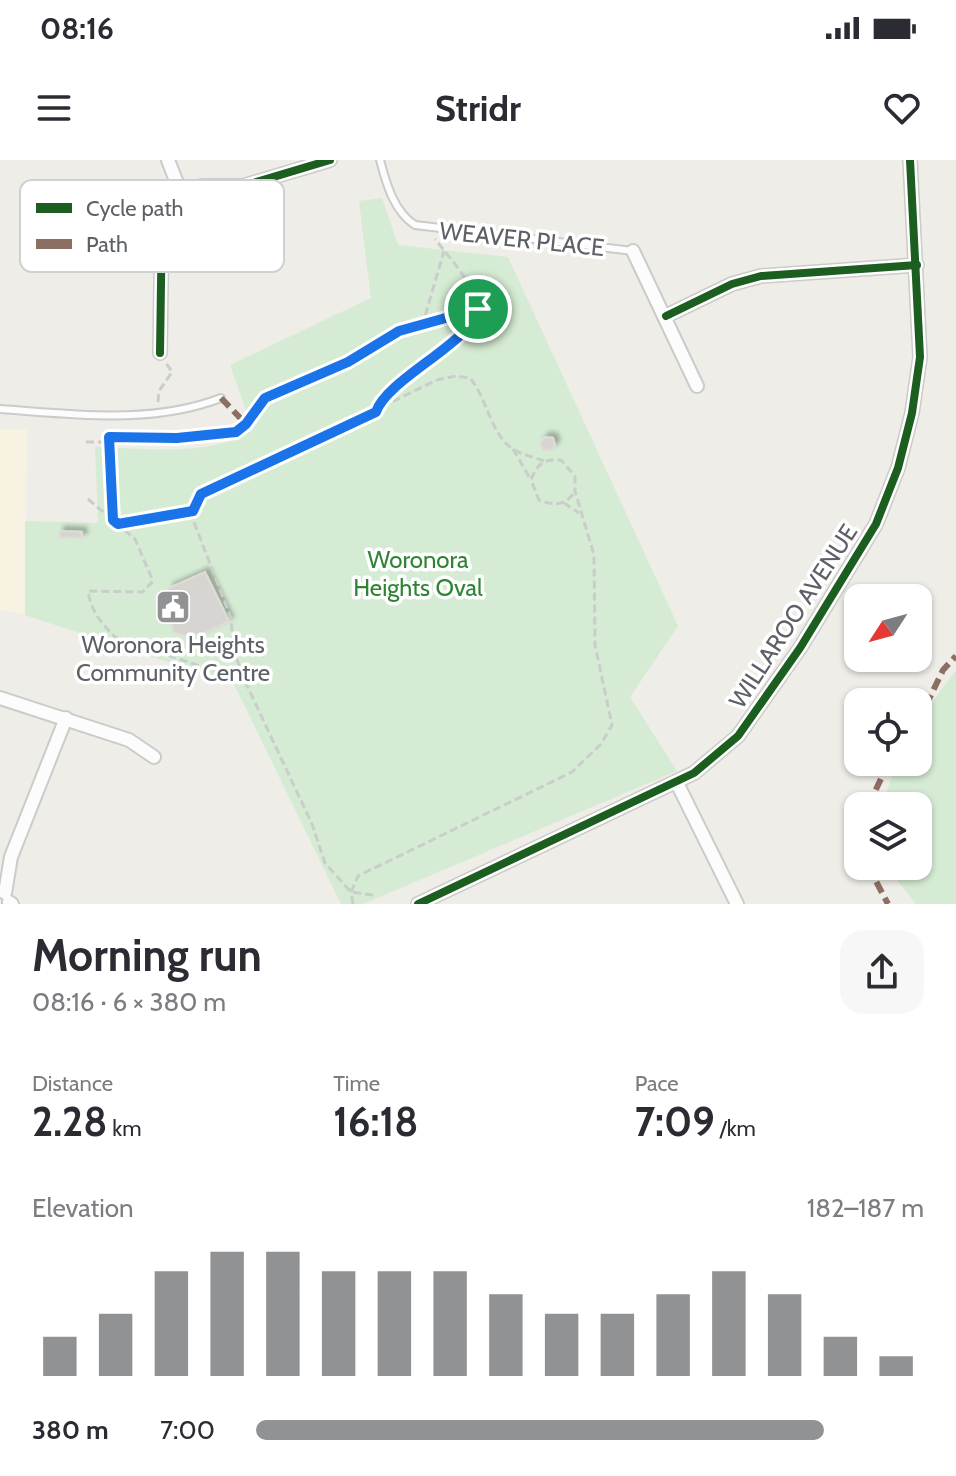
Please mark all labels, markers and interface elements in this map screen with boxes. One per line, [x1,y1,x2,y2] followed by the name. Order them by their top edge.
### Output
[40,10,114,47] text: 08:16
[32,86,76,130] icon: menu
[435,86,521,130] text: Stridr
[880,86,924,130] icon: heart
[20,180,284,272] legend
[86,195,184,222] text: Cycle path
[438,216,606,262] street label: WEAVER PLACE
[86,231,128,258] text: Path
[444,275,512,343] pin
[456,287,500,331] icon: arrive
[723,519,863,713] street label: WILLAROO AVENUE
[353,545,483,602] park label: Woronora Heights Oval
[844,584,932,672] north arrow
[844,584,932,880] map controls
[154,588,192,626] public building icon: Woronora Heights Community Centre
[76,630,270,687] place label: Woronora Heights Community Centre
[844,688,932,776] button: locate
[844,792,932,880] button: layers
[32,929,262,982] text: Morning run
[840,930,924,1014] button: share
[32,986,226,1018] text: 08:16 · 6 × 380 m
[32,1070,113,1097] text: Distance
[333,1070,380,1097] text: Time
[635,1070,679,1097] text: Pace
[32,1097,107,1146] text: 2.28
[333,1097,418,1146] text: 16:18
[635,1097,715,1146] text: 7:09
[107,1115,141,1142] text: km
[715,1115,756,1142] text: /km
[32,1192,134,1224] text: Elevation
[807,1192,924,1224] text: 182–187 m
[32,1414,109,1446] text: 380 m
[160,1414,215,1446] text: 7:00

